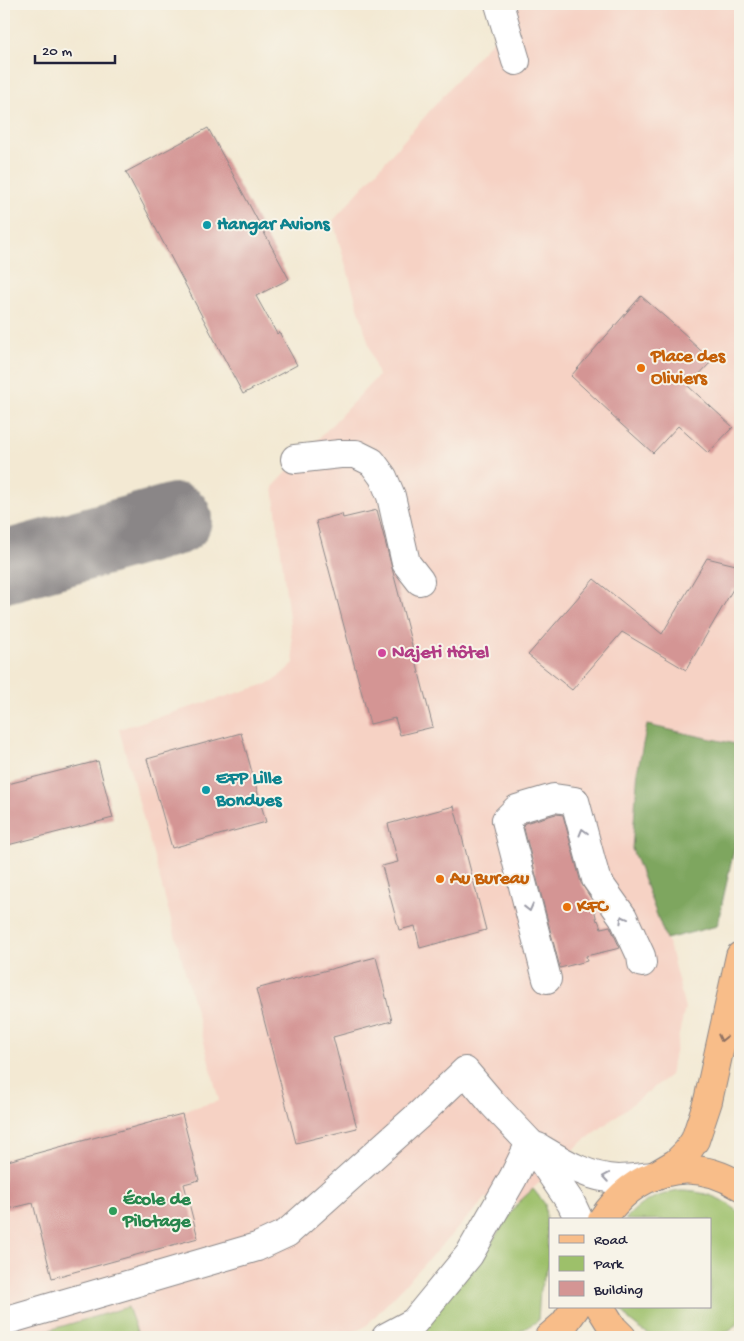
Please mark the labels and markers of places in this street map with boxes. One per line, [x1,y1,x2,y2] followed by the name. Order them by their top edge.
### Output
[217,214,331,237] place label: Hangar Avions
[201,219,213,231] marker: Hangar Avions
[650,346,726,391] place label: Place des Oliviers
[635,362,647,374] marker: Place des Oliviers
[392,642,489,665] place label: Najeti Hôtel
[376,647,388,659] marker: Najeti Hôtel
[215,768,283,813] place label: EFP Lille Bondues
[200,784,212,796] marker: EFP Lille Bondues
[449,868,529,891] place label: Au Bureau
[434,873,446,885] marker: Au Bureau
[576,896,609,919] place label: KFC
[561,901,573,913] marker: KFC
[122,1189,192,1234] place label: École de Pilotage
[107,1205,119,1217] marker: École de Pilotage

